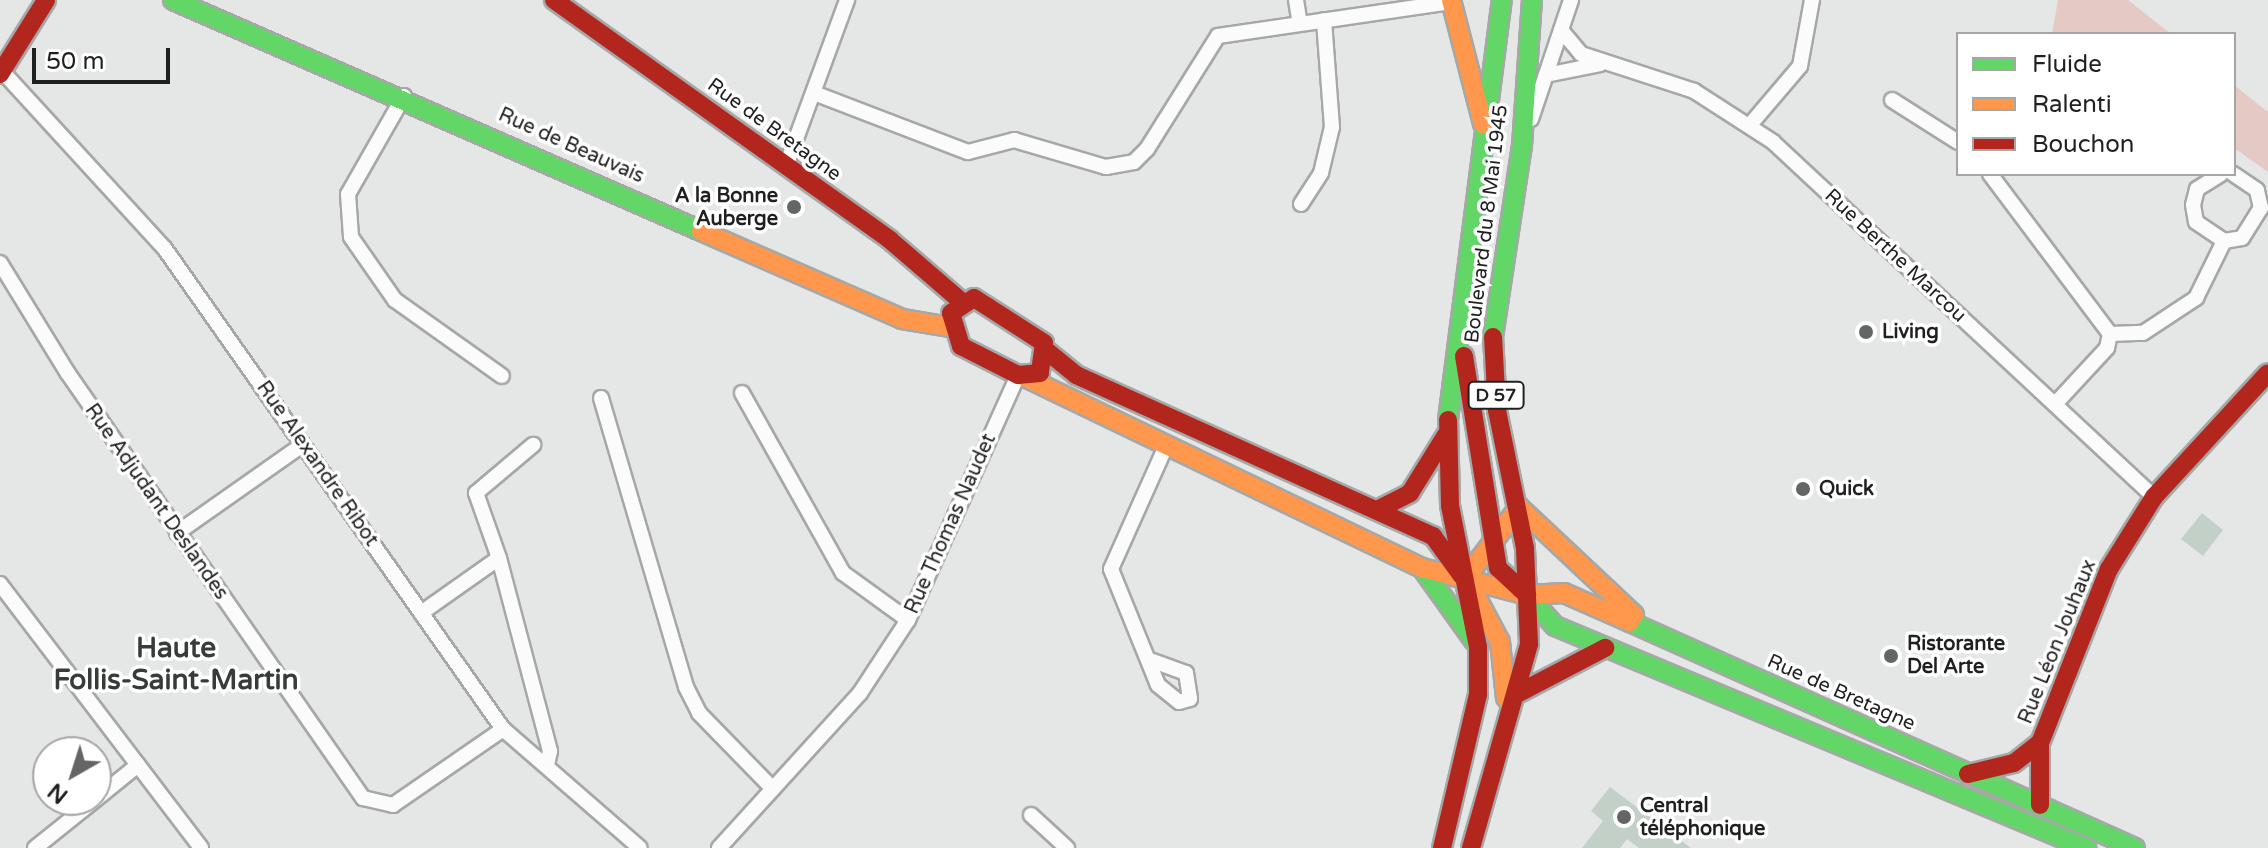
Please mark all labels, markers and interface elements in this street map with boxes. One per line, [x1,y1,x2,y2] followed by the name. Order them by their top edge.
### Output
[36,32,174,82] scale bar
[1956,32,2236,176] legend
[46,47,104,76] text: 50 m
[2032,50,2102,79] text: Fluide
[702,73,846,187] street label: Rue de Bretagne
[2032,90,2112,119] text: Ralenti
[494,103,648,189] street label: Rue de Beauvais
[1460,103,1514,345] street label: Boulevard du 8 Mai 1945
[2032,130,2134,159] text: Bouchon
[675,184,778,231] place label: A la Bonne Auberge
[1819,184,1971,328] street label: Rue Berthe Marcou
[785,198,803,216] marker: A la Bonne Auberge
[1882,320,1939,344] place label: Living
[1857,323,1875,341] marker: Living
[251,377,383,551] street label: Rue Alexandre Ribot
[1466,381,1526,409] road number: D 57
[79,399,233,605] street label: Rue Adjudant Deslandes
[900,430,1002,618] street label: Rue Thomas Naudet
[1819,477,1874,501] place label: Quick
[1794,480,1812,498] marker: Quick
[2014,556,2102,728] street label: Rue Léon Jouhaux
[53,631,299,697] district label: Haute Follis-Saint-Martin
[1907,632,2005,679] place label: Ristorante Del Arte
[1882,647,1900,665] marker: Ristorante Del Arte
[1763,650,1919,736] street label: Rue de Bretagne
[32,736,112,816] north arrow
[43,777,73,809] text: N
[1640,794,1765,841] place label: Central téléphonique
[1615,808,1633,826] marker: Central téléphonique

